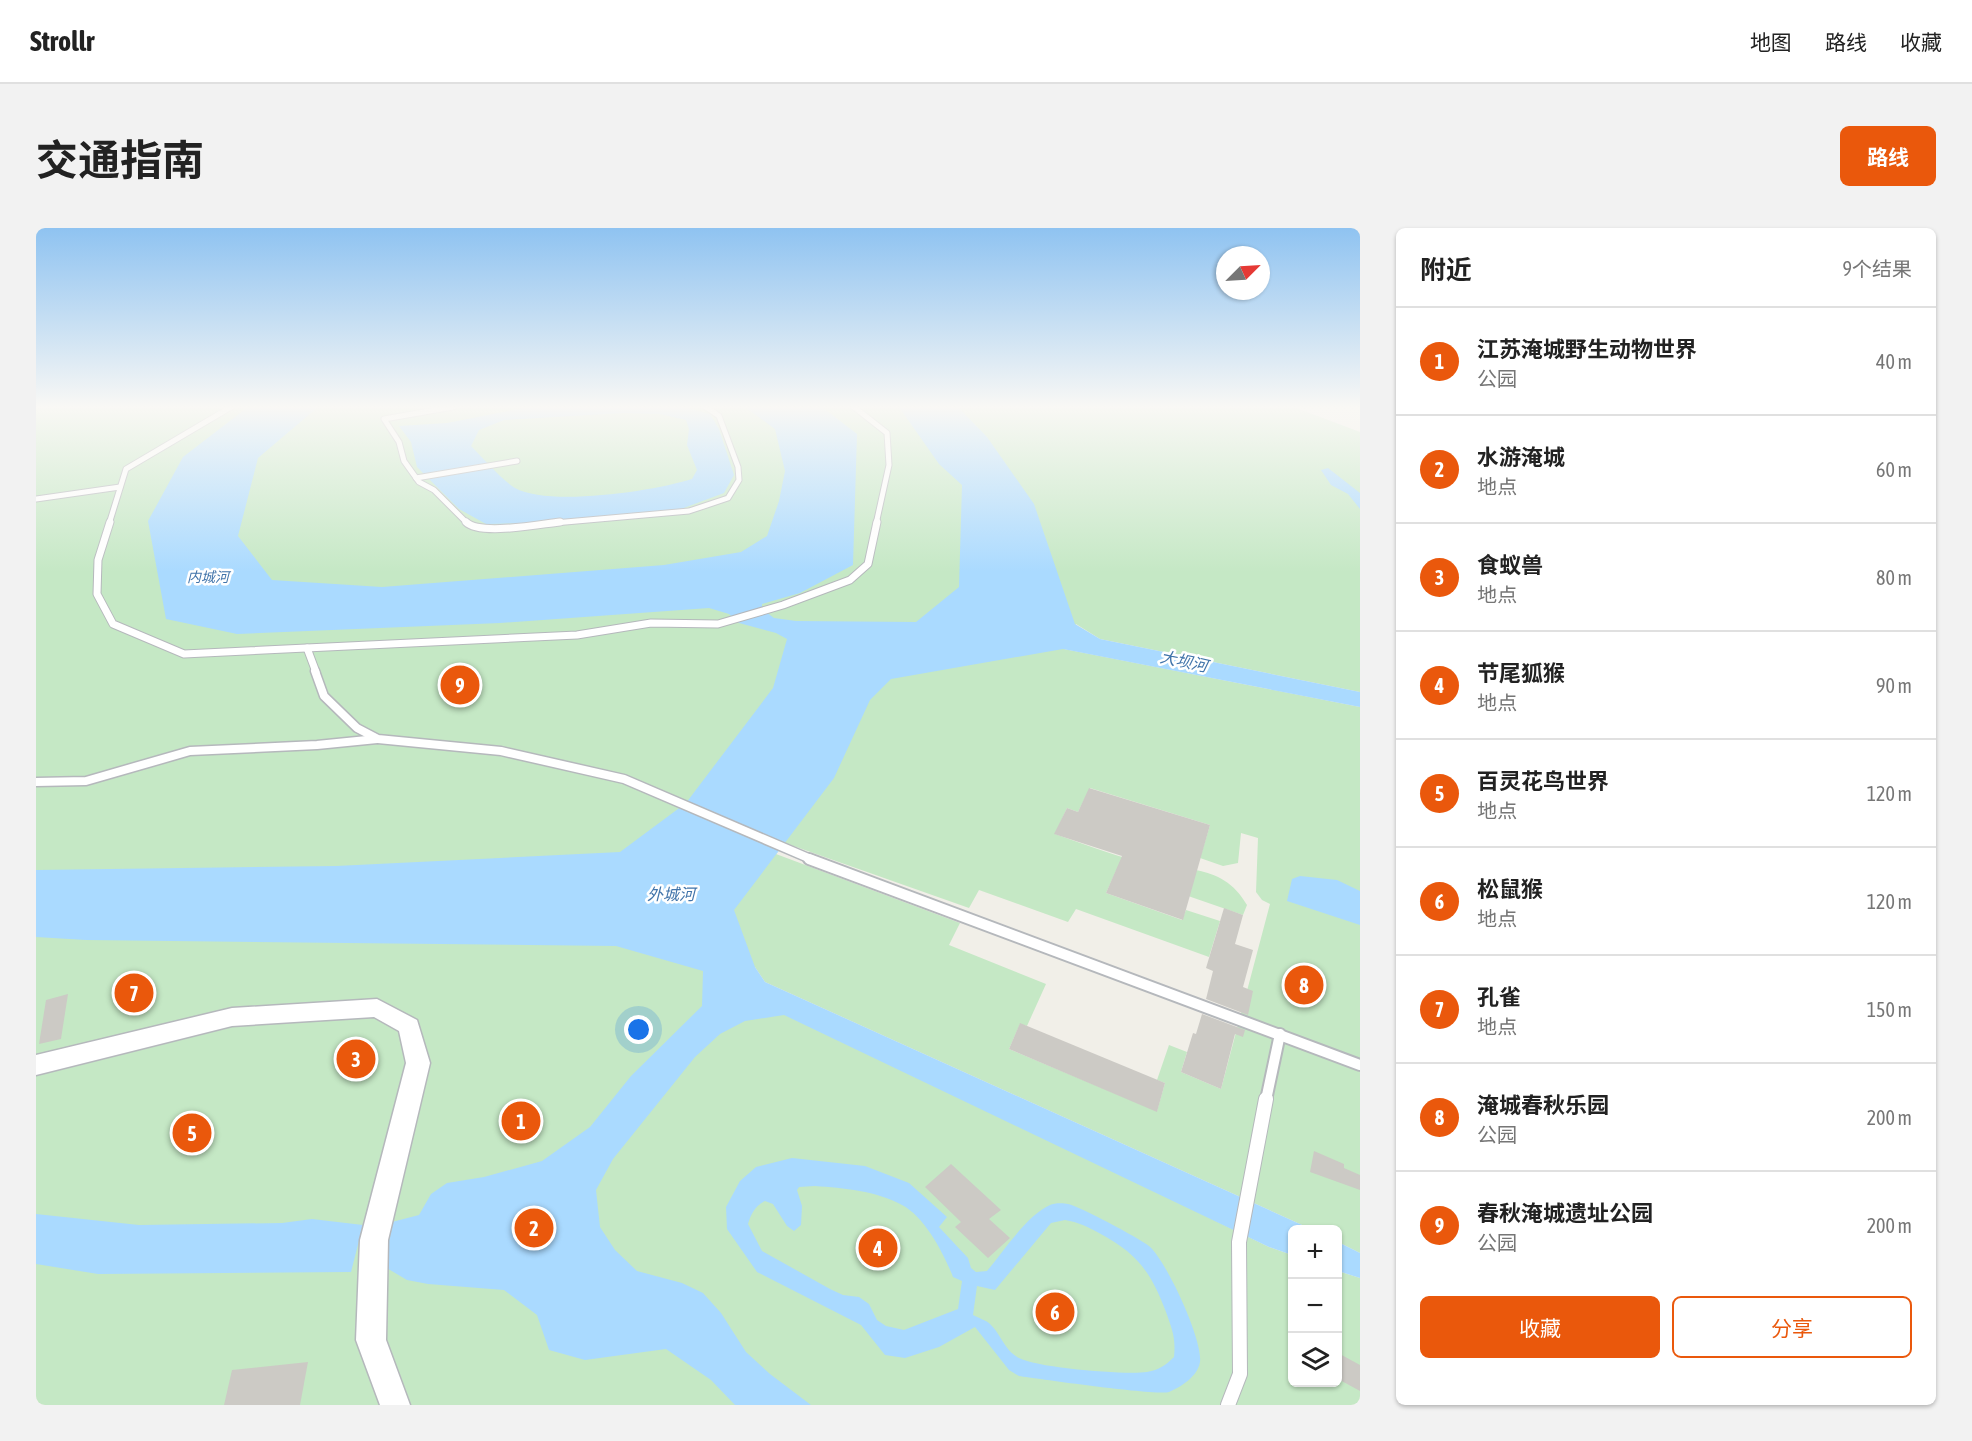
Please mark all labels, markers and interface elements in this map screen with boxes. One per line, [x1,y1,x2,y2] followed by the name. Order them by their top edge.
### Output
[30,25,94,57] text: Strollr
[1750,30,1792,54] text: 地图
[1825,30,1867,54] text: 路线
[1900,30,1942,54] text: 收藏
[1840,126,1936,186] button: 路线
[36,136,204,184] text: 交通指南
[1216,246,1270,300] north arrow
[1420,255,1472,285] text: 附近
[1843,257,1912,280] text: 9个结果
[1477,336,1697,362] text: 江苏淹城野生动物世界
[1435,350,1444,373] text: 1
[1876,350,1912,373] text: 40 m
[1477,367,1517,390] text: 公园
[1477,444,1565,470] text: 水游淹城
[1435,458,1444,481] text: 2
[1876,458,1912,481] text: 60 m
[1477,475,1517,498] text: 地点
[1477,552,1543,578] text: 食蚁兽
[1435,566,1444,589] text: 3
[1876,566,1912,589] text: 80 m
[187,569,232,585] water label: 内城河
[1477,583,1517,606] text: 地点
[1159,647,1212,675] water label: 大坝河
[1477,660,1565,686] text: 节尾狐猴
[440,662,480,708] pin: 9
[1435,674,1444,697] text: 4
[1876,674,1912,697] text: 90 m
[1477,691,1517,714] text: 地点
[1477,768,1609,794] text: 百灵花鸟世界
[1435,782,1444,805] text: 5
[1867,782,1912,805] text: 120 m
[1477,799,1517,822] text: 地点
[1477,876,1543,902] text: 松鼠猴
[647,885,698,903] water label: 外城河
[1435,890,1444,913] text: 6
[1867,890,1912,913] text: 120 m
[1477,907,1517,930] text: 地点
[1284,962,1324,1008] pin: 8
[114,970,154,1016] pin: 7
[1477,984,1521,1010] text: 孔雀
[1435,998,1444,1021] text: 7
[1867,998,1912,1021] text: 150 m
[624,1015,653,1044] your location
[1477,1015,1517,1038] text: 地点
[336,1036,376,1082] pin: 3
[1477,1092,1609,1118] text: 淹城春秋乐园
[502,1098,540,1144] pin: 1
[1435,1106,1444,1129] text: 8
[1867,1106,1912,1129] text: 200 m
[172,1110,212,1156] pin: 5
[1477,1123,1517,1146] text: 公园
[1477,1200,1653,1226] text: 春秋淹城遗址公园
[514,1206,554,1250] pin: 2
[1435,1214,1444,1237] text: 9
[1867,1214,1912,1237] text: 200 m
[1288,1225,1342,1387] map controls
[1288,1225,1342,1279] button: +
[858,1226,898,1270] pin: 4
[1477,1231,1517,1254] text: 公园
[1288,1279,1342,1333] button: −
[1036,1290,1074,1334] pin: 6
[1420,1296,1660,1358] button: 收藏
[1672,1296,1912,1358] button: 分享
[1288,1333,1342,1387] button: layers

